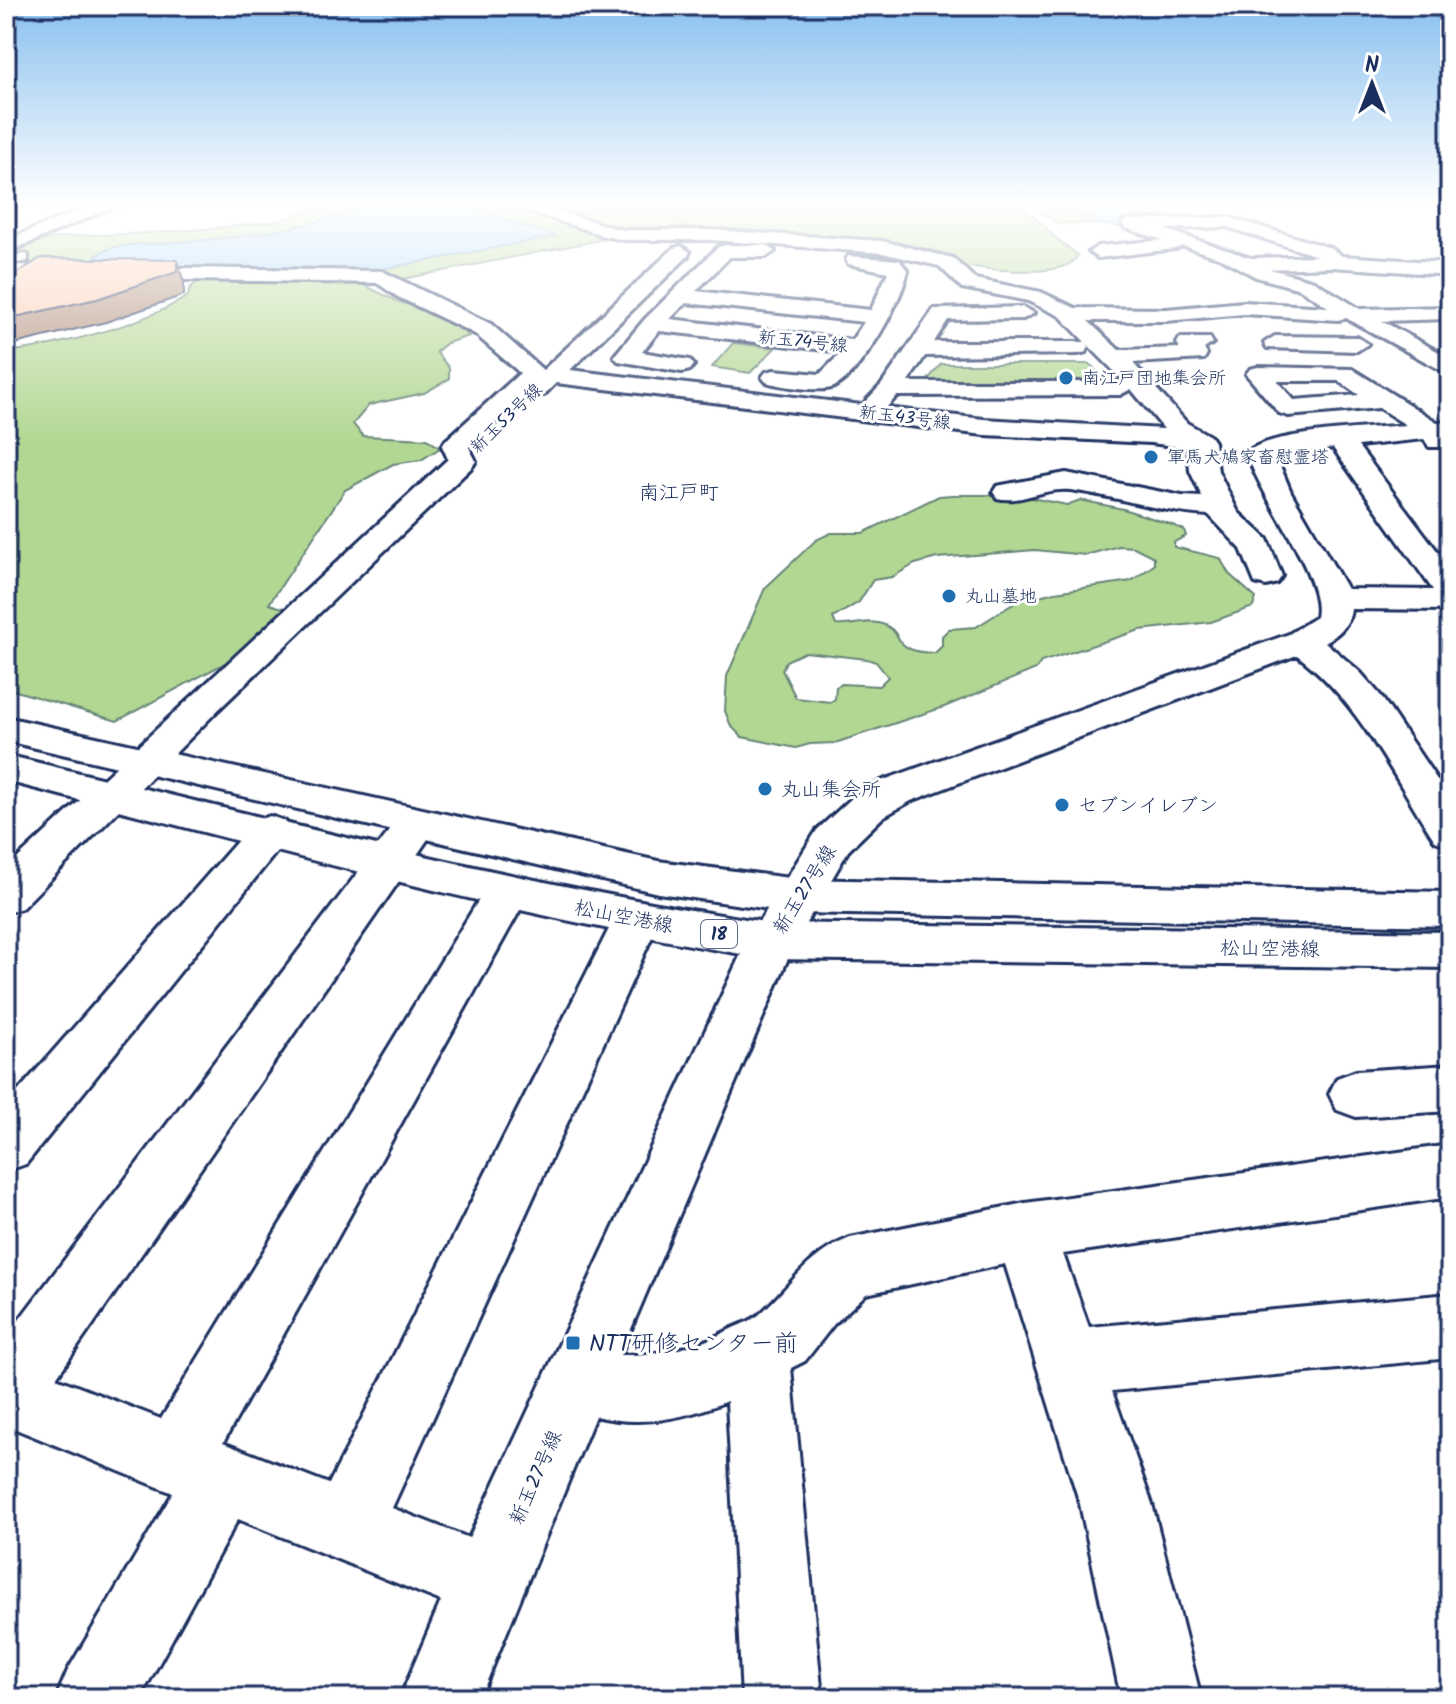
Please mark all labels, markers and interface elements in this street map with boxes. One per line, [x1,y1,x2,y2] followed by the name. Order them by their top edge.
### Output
[1332,44,1412,124] north arrow
[1365,49,1379,84] text: N
[756,323,849,362] street label: 新玉74号線
[1082,365,1226,394] place label: 南江戸団地集会所
[1057,369,1075,387] marker: 南江戸団地集会所
[464,377,550,461] street label: 新玉53号線
[857,398,952,438] street label: 新玉43号線
[1167,444,1329,473] place label: 軍馬犬鳩家畜慰霊塔
[1142,448,1160,466] marker: 軍馬犬鳩家畜慰霊塔
[639,478,719,510] district label: 南江戸町
[965,583,1037,612] place label: 丸山墓地
[940,587,958,605] marker: 丸山墓地
[781,775,881,807] place label: 丸山集会所
[756,780,774,798] marker: 丸山集会所
[1078,791,1218,823] place label: セブンイレブン
[1053,796,1071,814] marker: セブンイレブン
[765,839,846,941] street label: 新玉27号線
[571,893,676,943] street label: 松山空港線
[701,920,737,948] road number: 18
[1220,933,1320,967] street label: 松山空港線
[589,1325,798,1364] place label: NTT研修センター前
[564,1334,582,1352] marker: NTT研修センター前
[502,1425,572,1530] street label: 新玉27号線

